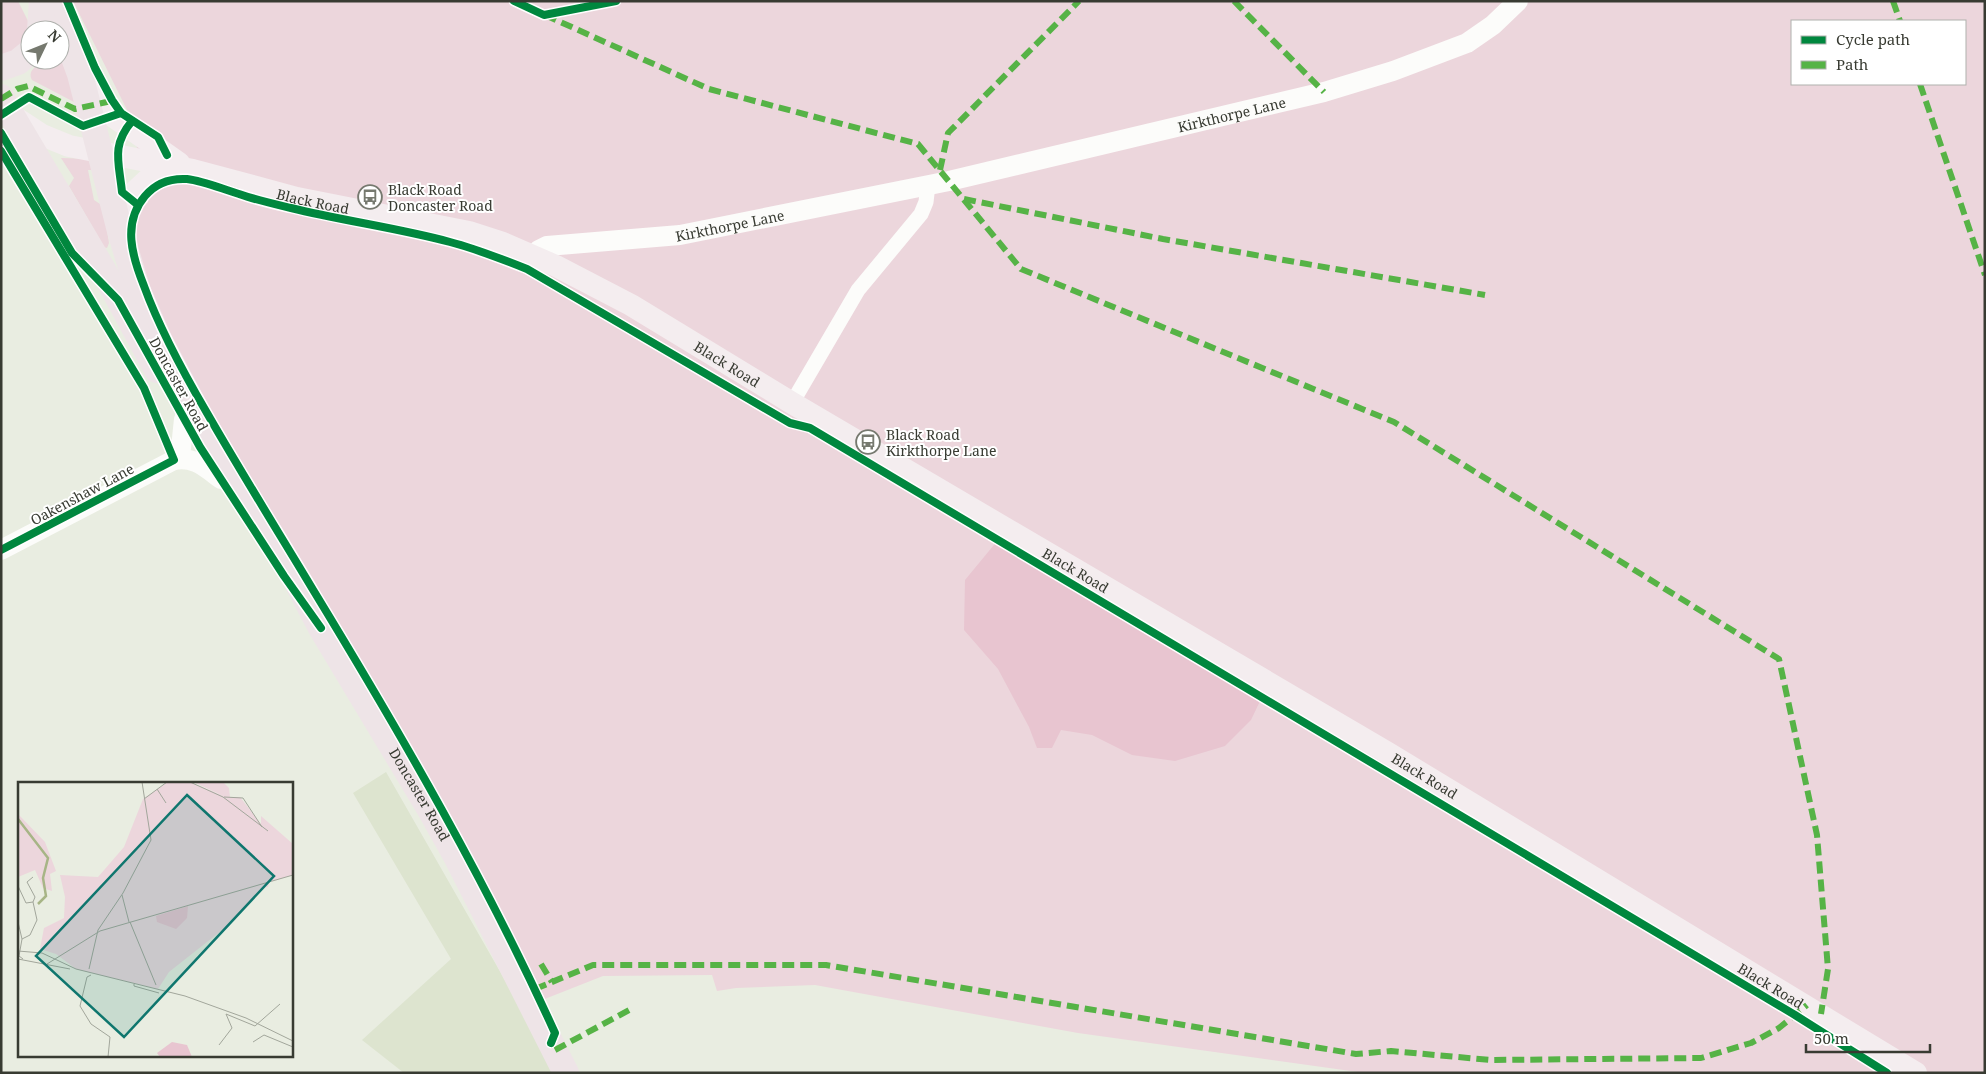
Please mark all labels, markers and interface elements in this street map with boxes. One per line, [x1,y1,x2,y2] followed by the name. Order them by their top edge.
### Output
[20,20,70,70] north arrow
[1791,20,1966,85] legend
[44,25,66,46] text: N
[1836,29,1911,49] text: Cycle path
[1836,54,1869,74] text: Path
[1176,92,1288,136] street label: Kirkthorpe Lane
[388,180,493,215] place label: Black Road Doncaster Road
[274,183,351,218] street label: Black Road
[357,184,383,210] bus stop icon: Black Road Doncaster Road
[674,205,786,245] street label: Kirkthorpe Lane
[145,334,213,435] street label: Doncaster Road
[691,336,764,391] street label: Black Road
[886,425,996,460] place label: Black Road Kirkthorpe Lane
[855,429,881,455] bus stop icon: Black Road Kirkthorpe Lane
[27,459,137,529] street label: Oakenshaw Lane
[1039,543,1113,597] street label: Black Road
[385,744,455,844] street label: Doncaster Road
[1388,748,1462,803] street label: Black Road
[18,782,292,1056] inset map
[1735,958,1808,1013] street label: Black Road
[1806,1022,1930,1054] scale bar
[1814,1028,1849,1048] text: 50 m

